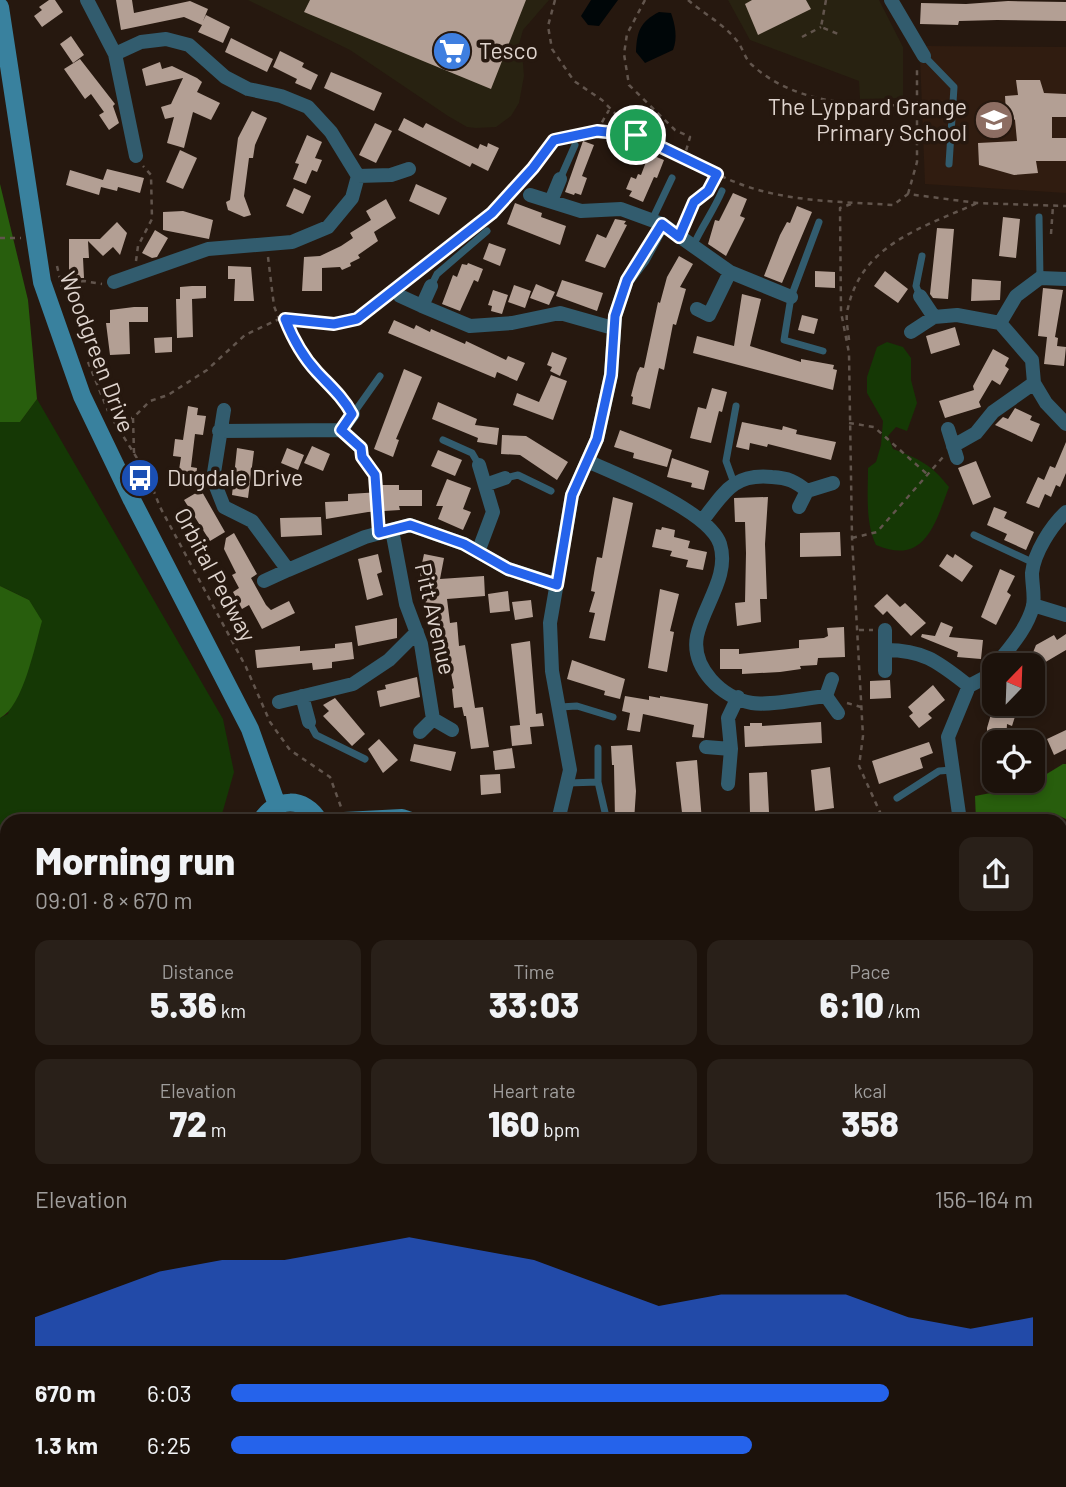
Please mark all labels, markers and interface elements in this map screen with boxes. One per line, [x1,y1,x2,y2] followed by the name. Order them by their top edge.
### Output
[431,30,473,72] supermarket icon: Tesco
[479,36,538,64] place label: Tesco
[768,92,967,146] place label: The Lyppard Grange Primary School
[973,99,1015,141] school or university icon: The Lyppard Grange Primary School
[606,105,666,165] pin
[617,116,655,154] icon: arrive
[54,267,141,436] street label: Woodgreen Drive
[119,457,161,499] bus stop icon: Dugdale Drive
[167,463,303,491] place label: Dugdale Drive
[169,503,263,647] street label: Orbital Pedway
[410,560,462,677] street label: Pitt Avenue
[982,653,1045,716] north arrow
[982,653,1045,793] map controls
[982,730,1045,793] button: locate
[35,837,235,883] text: Morning run
[959,837,1033,911] button: share
[35,886,192,914] text: 09:01 · 8 × 670 m
[162,960,234,983] text: Distance
[513,960,555,983] text: Time
[850,960,890,983] text: Pace
[150,983,217,1025] text: 5.36
[489,983,579,1025] text: 33:03
[819,983,884,1025] text: 6:10
[217,999,246,1022] text: km
[884,999,921,1022] text: /km
[160,1079,236,1102] text: Elevation
[492,1079,576,1102] text: Heart rate
[853,1079,887,1102] text: kcal
[169,1102,207,1144] text: 72
[488,1102,540,1144] text: 160
[841,1102,899,1144] text: 358
[207,1118,227,1141] text: m
[540,1118,580,1141] text: bpm
[35,1185,128,1213] text: Elevation
[935,1185,1033,1213] text: 156–164 m
[35,1379,96,1407] text: 670 m
[147,1379,191,1407] text: 6:03
[35,1431,98,1459] text: 1.3 km
[147,1431,191,1459] text: 6:25

